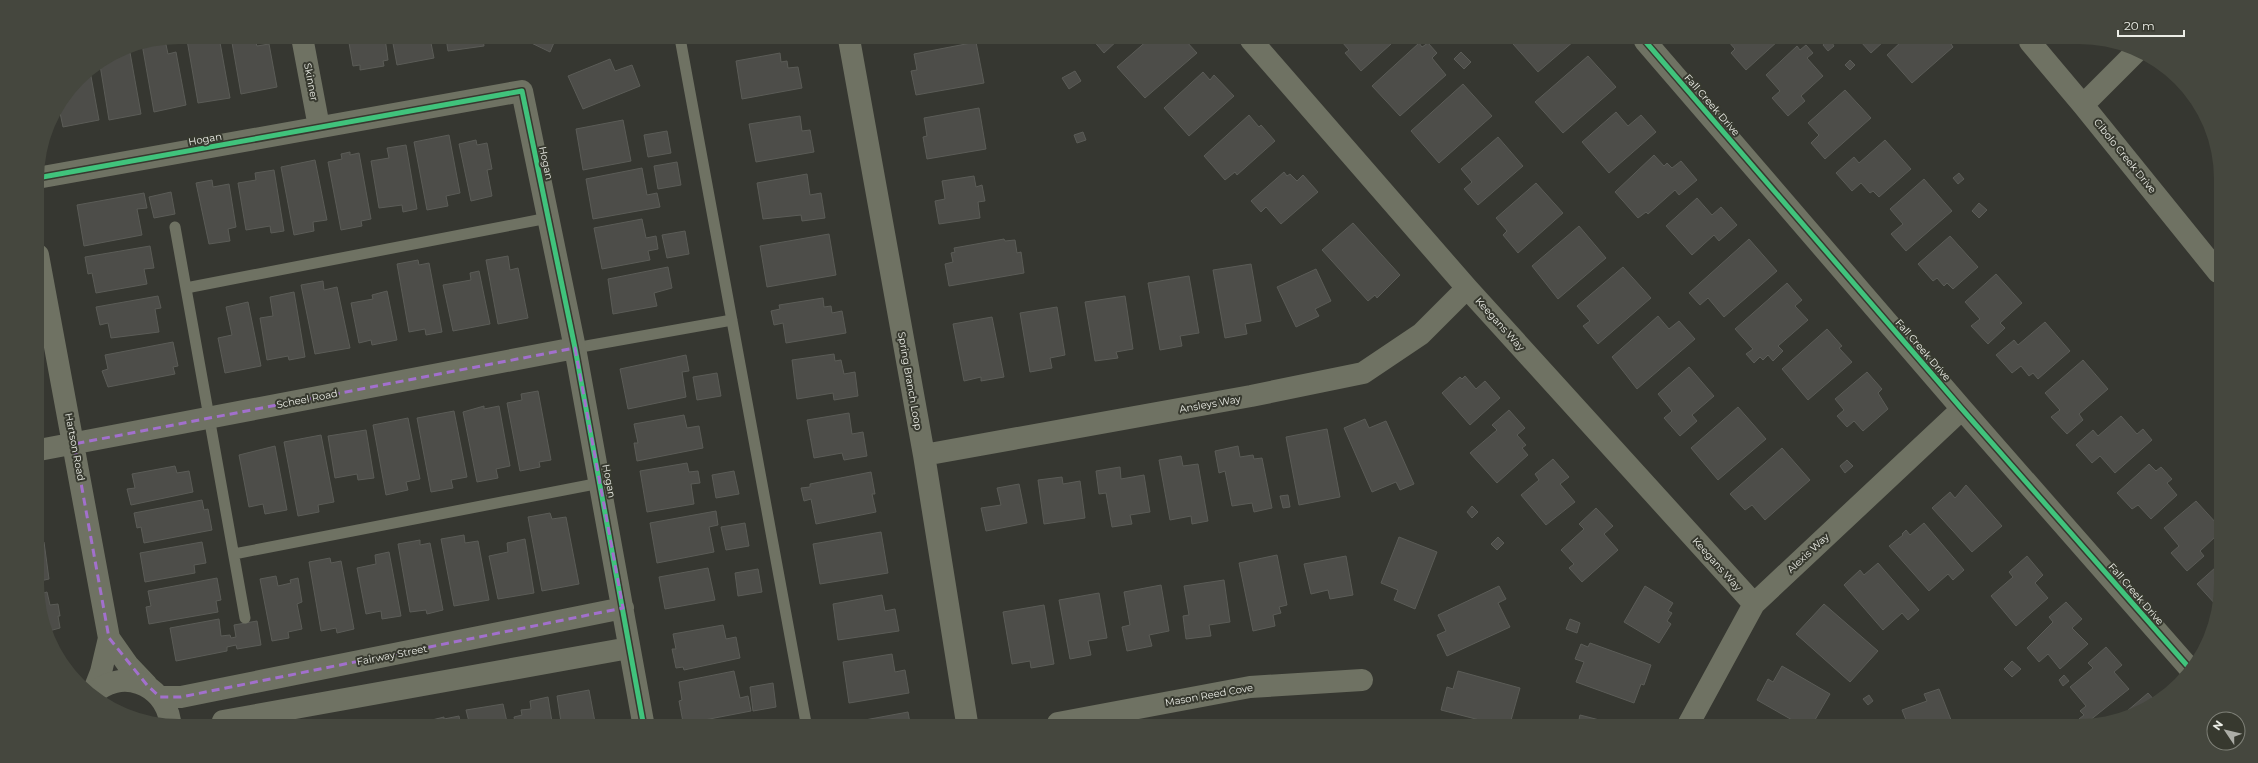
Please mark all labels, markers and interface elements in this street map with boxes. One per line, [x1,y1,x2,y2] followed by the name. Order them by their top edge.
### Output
[2118,12,2184,38] scale bar
[2124,18,2155,33] text: 20 m
[301,62,321,102] street label: Skinner
[1682,71,1742,139] street label: Fall Creek Drive
[2091,116,2159,196] street label: Cibolo Creek Drive
[187,130,223,148] street label: Hogan
[536,145,556,181] street label: Hogan
[1473,295,1528,354] street label: Keegans Way
[1893,316,1953,384] street label: Fall Creek Drive
[895,331,925,431] street label: Spring Branch Loop
[275,387,339,411] street label: Scheel Road
[1178,392,1242,416] street label: Ansleys Way
[62,412,88,482] street label: Hartson Road
[599,463,619,499] street label: Hogan
[1784,530,1832,576] street label: Alexis Way
[1690,535,1745,594] street label: Keegans Way
[2106,560,2166,628] street label: Fall Creek Drive
[356,642,428,668] street label: Fairway Street
[1164,681,1254,709] street label: Mason Reed Cove
[2206,711,2246,751] north arrow
[2210,718,2226,733] text: N

